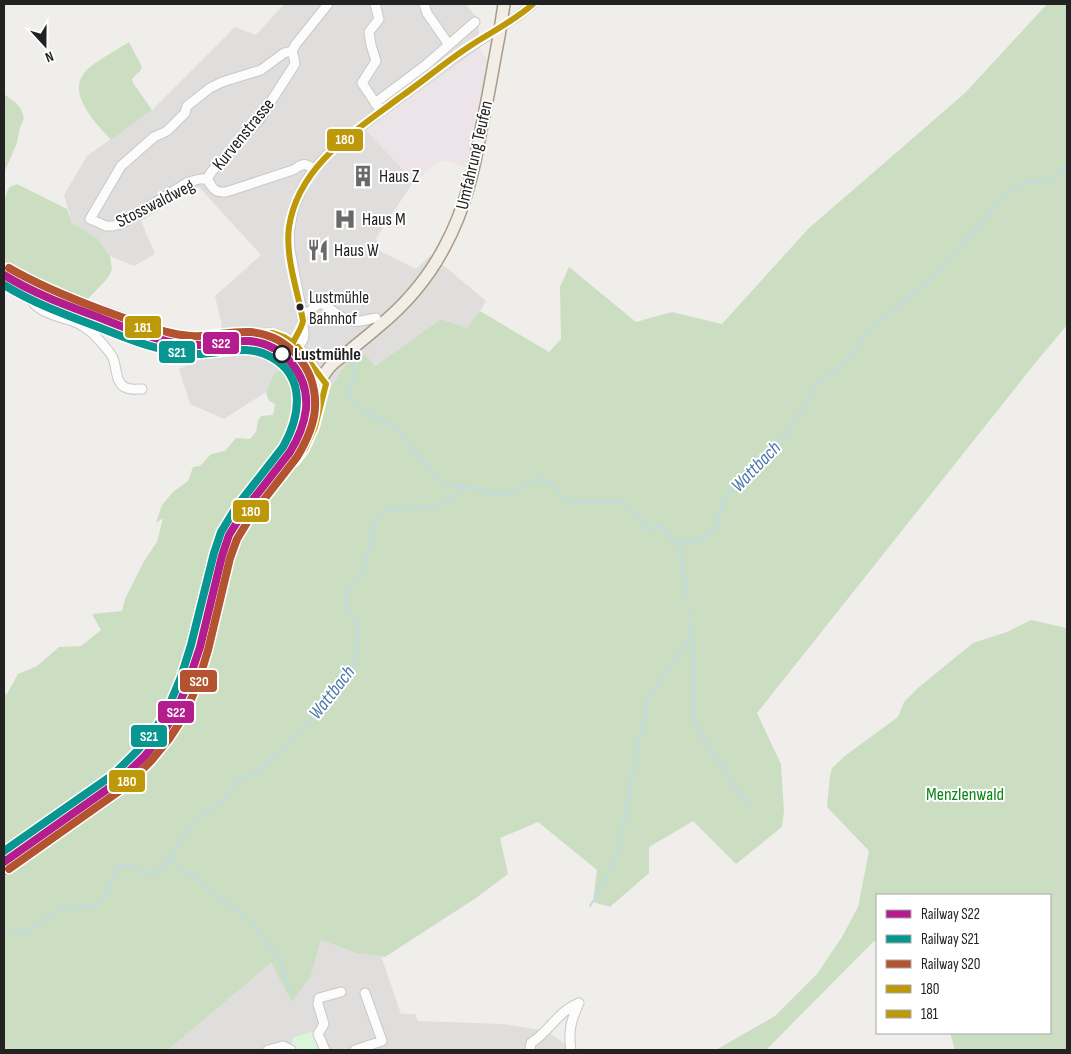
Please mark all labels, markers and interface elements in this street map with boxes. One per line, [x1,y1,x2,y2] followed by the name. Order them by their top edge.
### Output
[20,20,70,70] north arrow
[43,47,56,66] text: N
[208,94,279,174] street label: Kurvenstrasse
[452,99,497,212] street label: Umfahrung Teufen
[326,128,364,152] line badge: 180
[336,131,355,148] text: 180
[350,163,376,189] building icon: Haus Z
[379,166,420,187] place label: Haus Z
[112,175,198,232] street label: Stosswaldweg
[332,206,358,232] hospital icon: Haus M
[362,209,406,230] place label: Haus M
[305,237,331,263] restaurant icon: Haus W
[334,240,379,261] place label: Haus W
[309,288,369,329] place label: Lustmühle Bahnhof
[295,302,305,312] marker: Lustmühle Bahnhof
[124,315,162,339] line badge: 181
[134,319,152,336] text: 181
[202,331,240,355] line badge: S22
[212,335,230,352] text: S22
[158,340,196,364] line badge: S21
[168,344,186,361] text: S21
[294,344,361,365] place label: Lustmühle
[273,345,291,363] marker: Lustmühle
[726,437,786,497] water label: Wattbach
[232,499,270,523] line badge: 180
[242,503,261,520] text: 180
[304,662,360,724] water label: Wattbach
[179,669,218,693] line badge: S20
[189,673,209,690] text: S20
[157,700,195,724] line badge: S22
[167,704,185,721] text: S22
[130,724,168,748] line badge: S21
[140,728,158,745] text: S21
[108,769,146,793] line badge: 180
[118,773,137,790] text: 180
[926,784,1004,805] park label: Menzlenwald
[876,894,1051,1034] legend
[921,905,980,924] text: Railway S22
[921,930,980,949] text: Railway S21
[921,955,980,974] text: Railway S20
[921,980,940,999] text: 180
[921,1005,939,1024] text: 181

